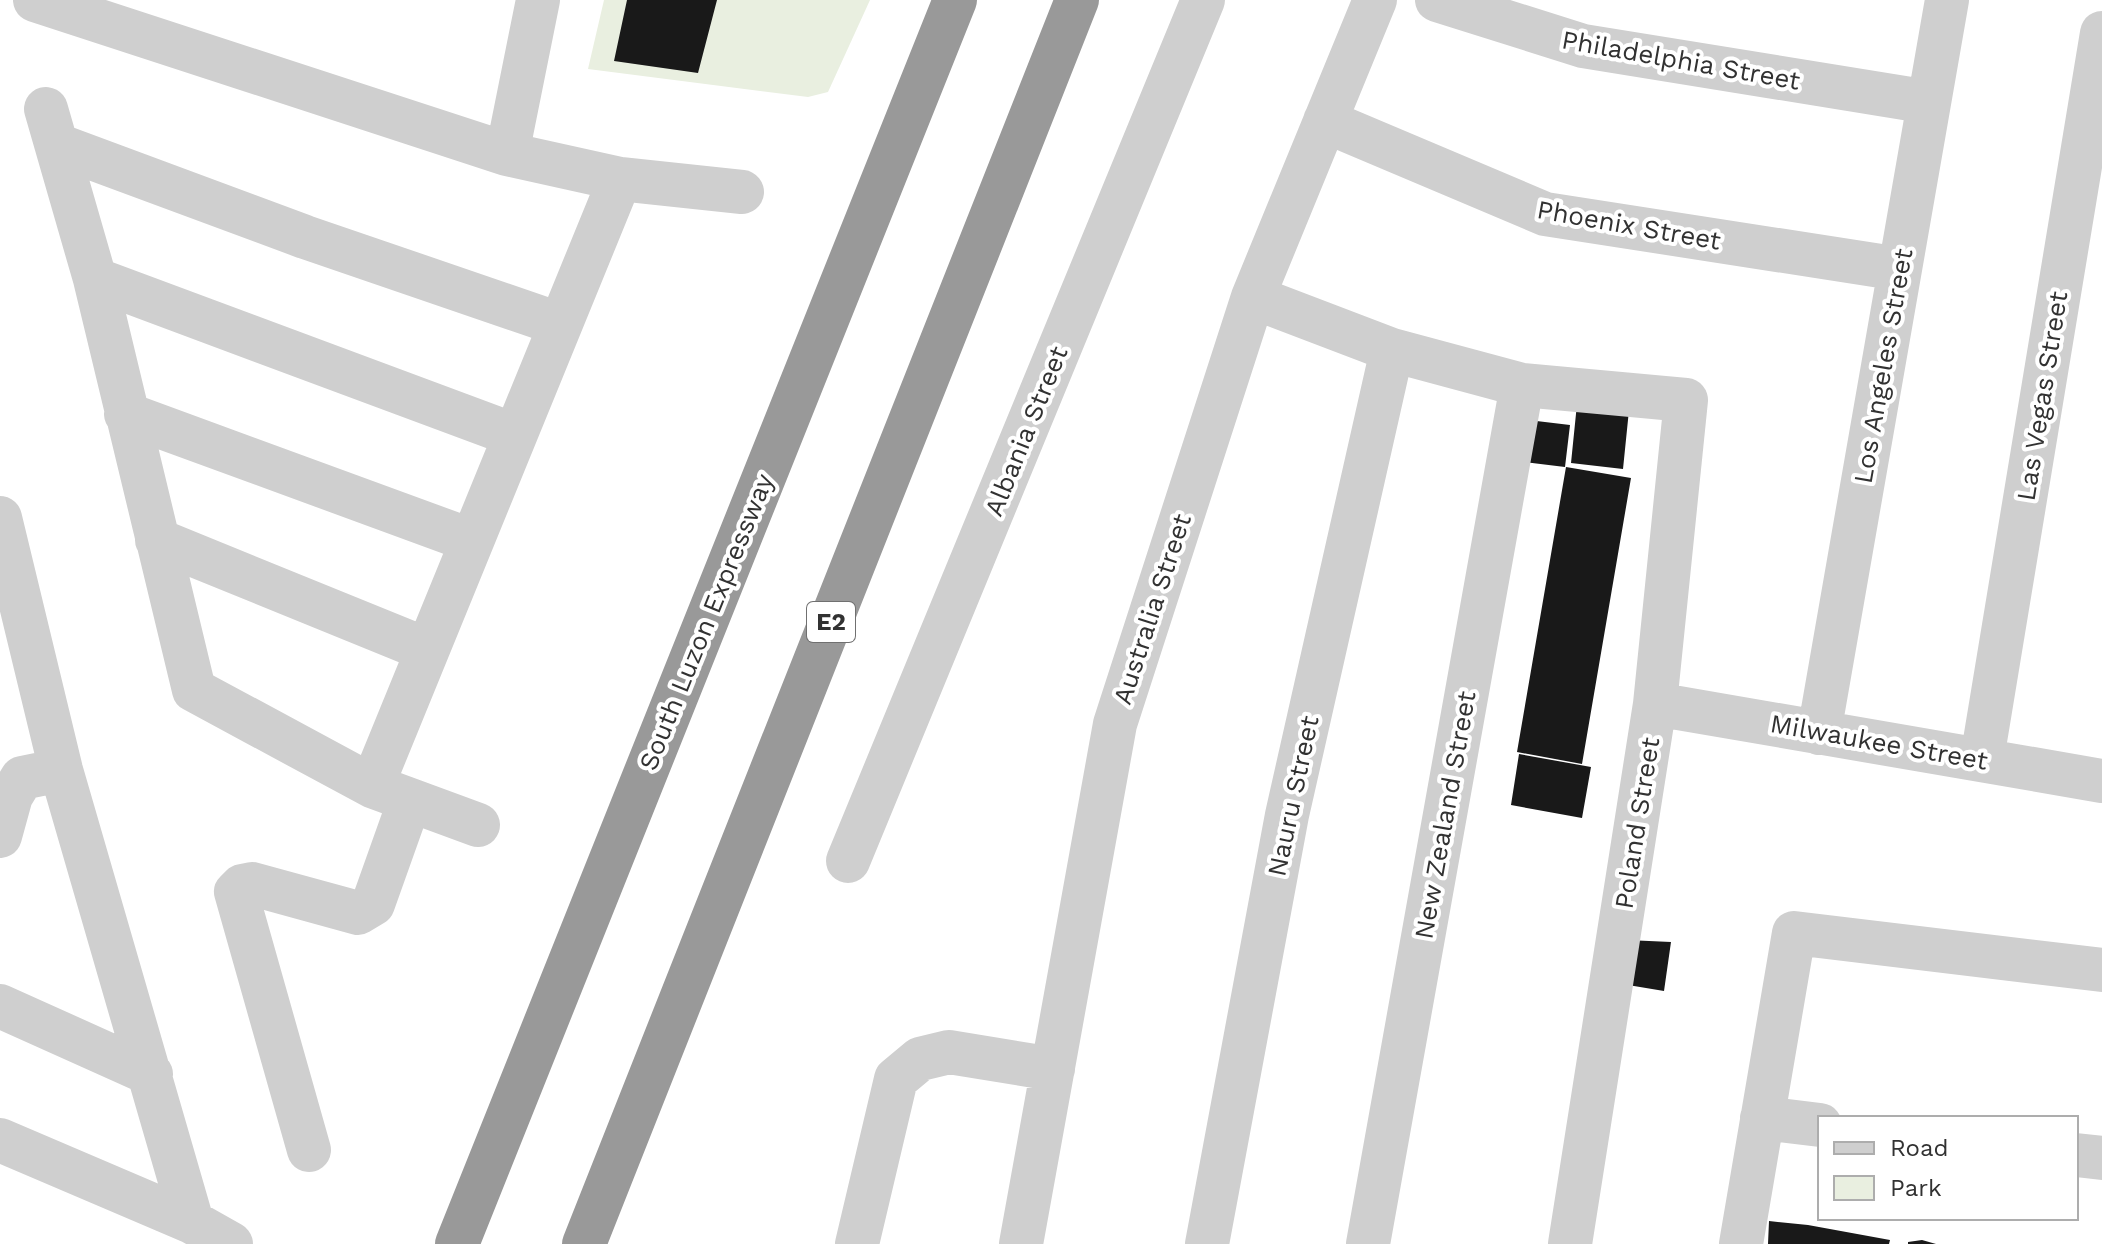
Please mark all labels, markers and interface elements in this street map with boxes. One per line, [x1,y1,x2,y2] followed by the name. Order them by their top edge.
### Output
[1560,24,1803,96] street label: Philadelphia Street
[1535,194,1723,256] street label: Phoenix Street
[1848,246,1918,486] street label: Los Angeles Street
[2011,289,2073,503] street label: Las Vegas Street
[978,342,1074,520] street label: Albania Street
[633,469,780,775] street label: South Luzon Expressway
[1107,510,1197,708] street label: Australia Street
[807,602,855,642] road number: E2
[1408,689,1482,941] street label: New Zealand Street
[1768,708,1990,776] street label: Milwaukee Street
[1261,713,1325,879] street label: Nauru Street
[1609,735,1665,911] street label: Poland Street
[1818,1116,2078,1220] legend
[1890,1134,1949,1162] text: Road
[1890,1174,1942,1202] text: Park

